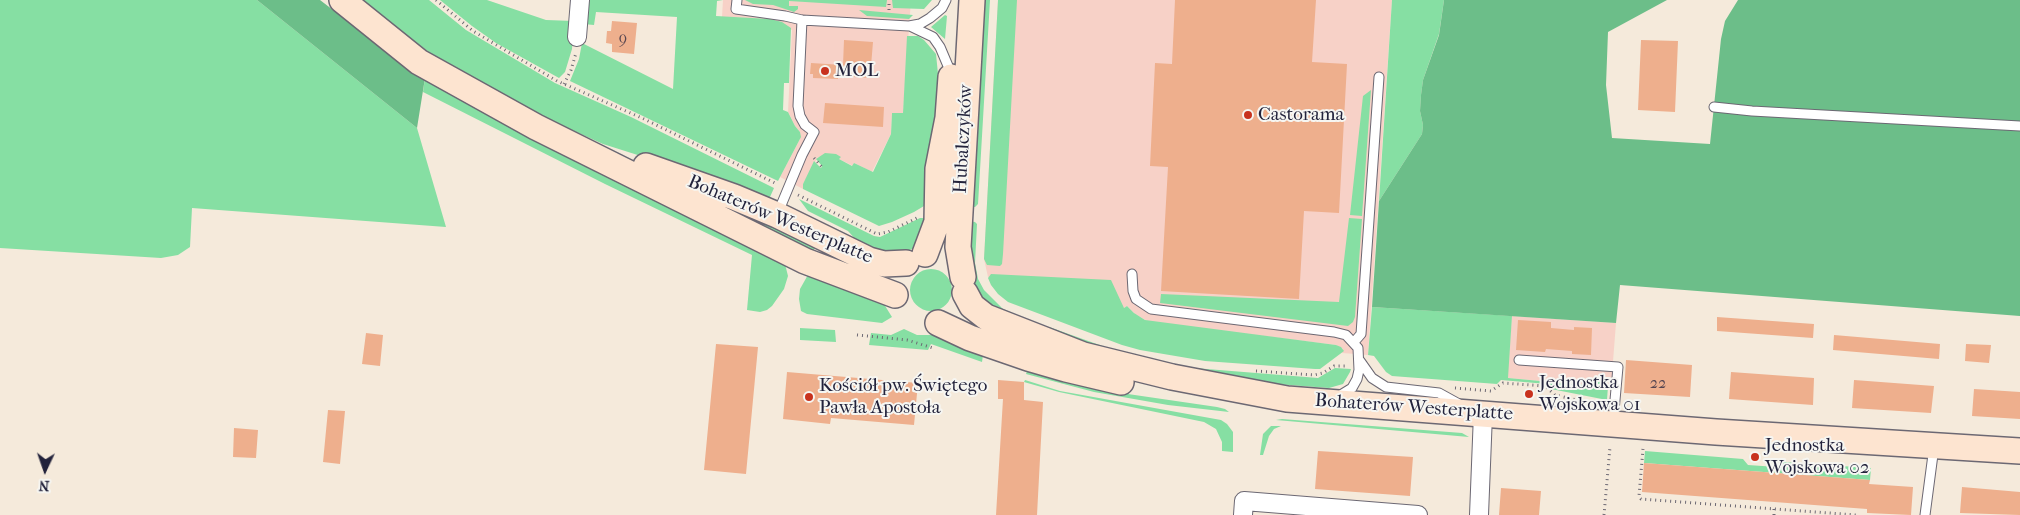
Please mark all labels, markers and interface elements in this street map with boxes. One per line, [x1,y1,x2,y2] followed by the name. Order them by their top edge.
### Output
[619,29,627,49] house number: 9
[835,60,878,82] place label: MOL
[819,65,831,77] marker: MOL
[950,84,978,194] street label: Hubalczyków
[1258,104,1344,126] place label: Castorama
[1242,109,1254,121] marker: Castorama
[684,171,876,269] street label: Bohaterów Westerplatte
[1539,372,1640,416] place label: Jednostka Wojskowa 01
[1650,374,1666,394] house number: 22
[819,375,987,419] place label: Kościół pw. Świętego Pawła Apostoła
[1523,388,1535,400] marker: Jednostka Wojskowa 01
[1314,390,1514,426] street label: Bohaterów Westerplatte
[803,391,815,403] marker: Kościół pw. Świętego Pawła Apostoła
[1765,435,1870,479] place label: Jednostka Wojskowa 02
[20,445,70,495] north arrow
[1749,451,1761,463] marker: Jednostka Wojskowa 02
[38,477,50,494] text: N

